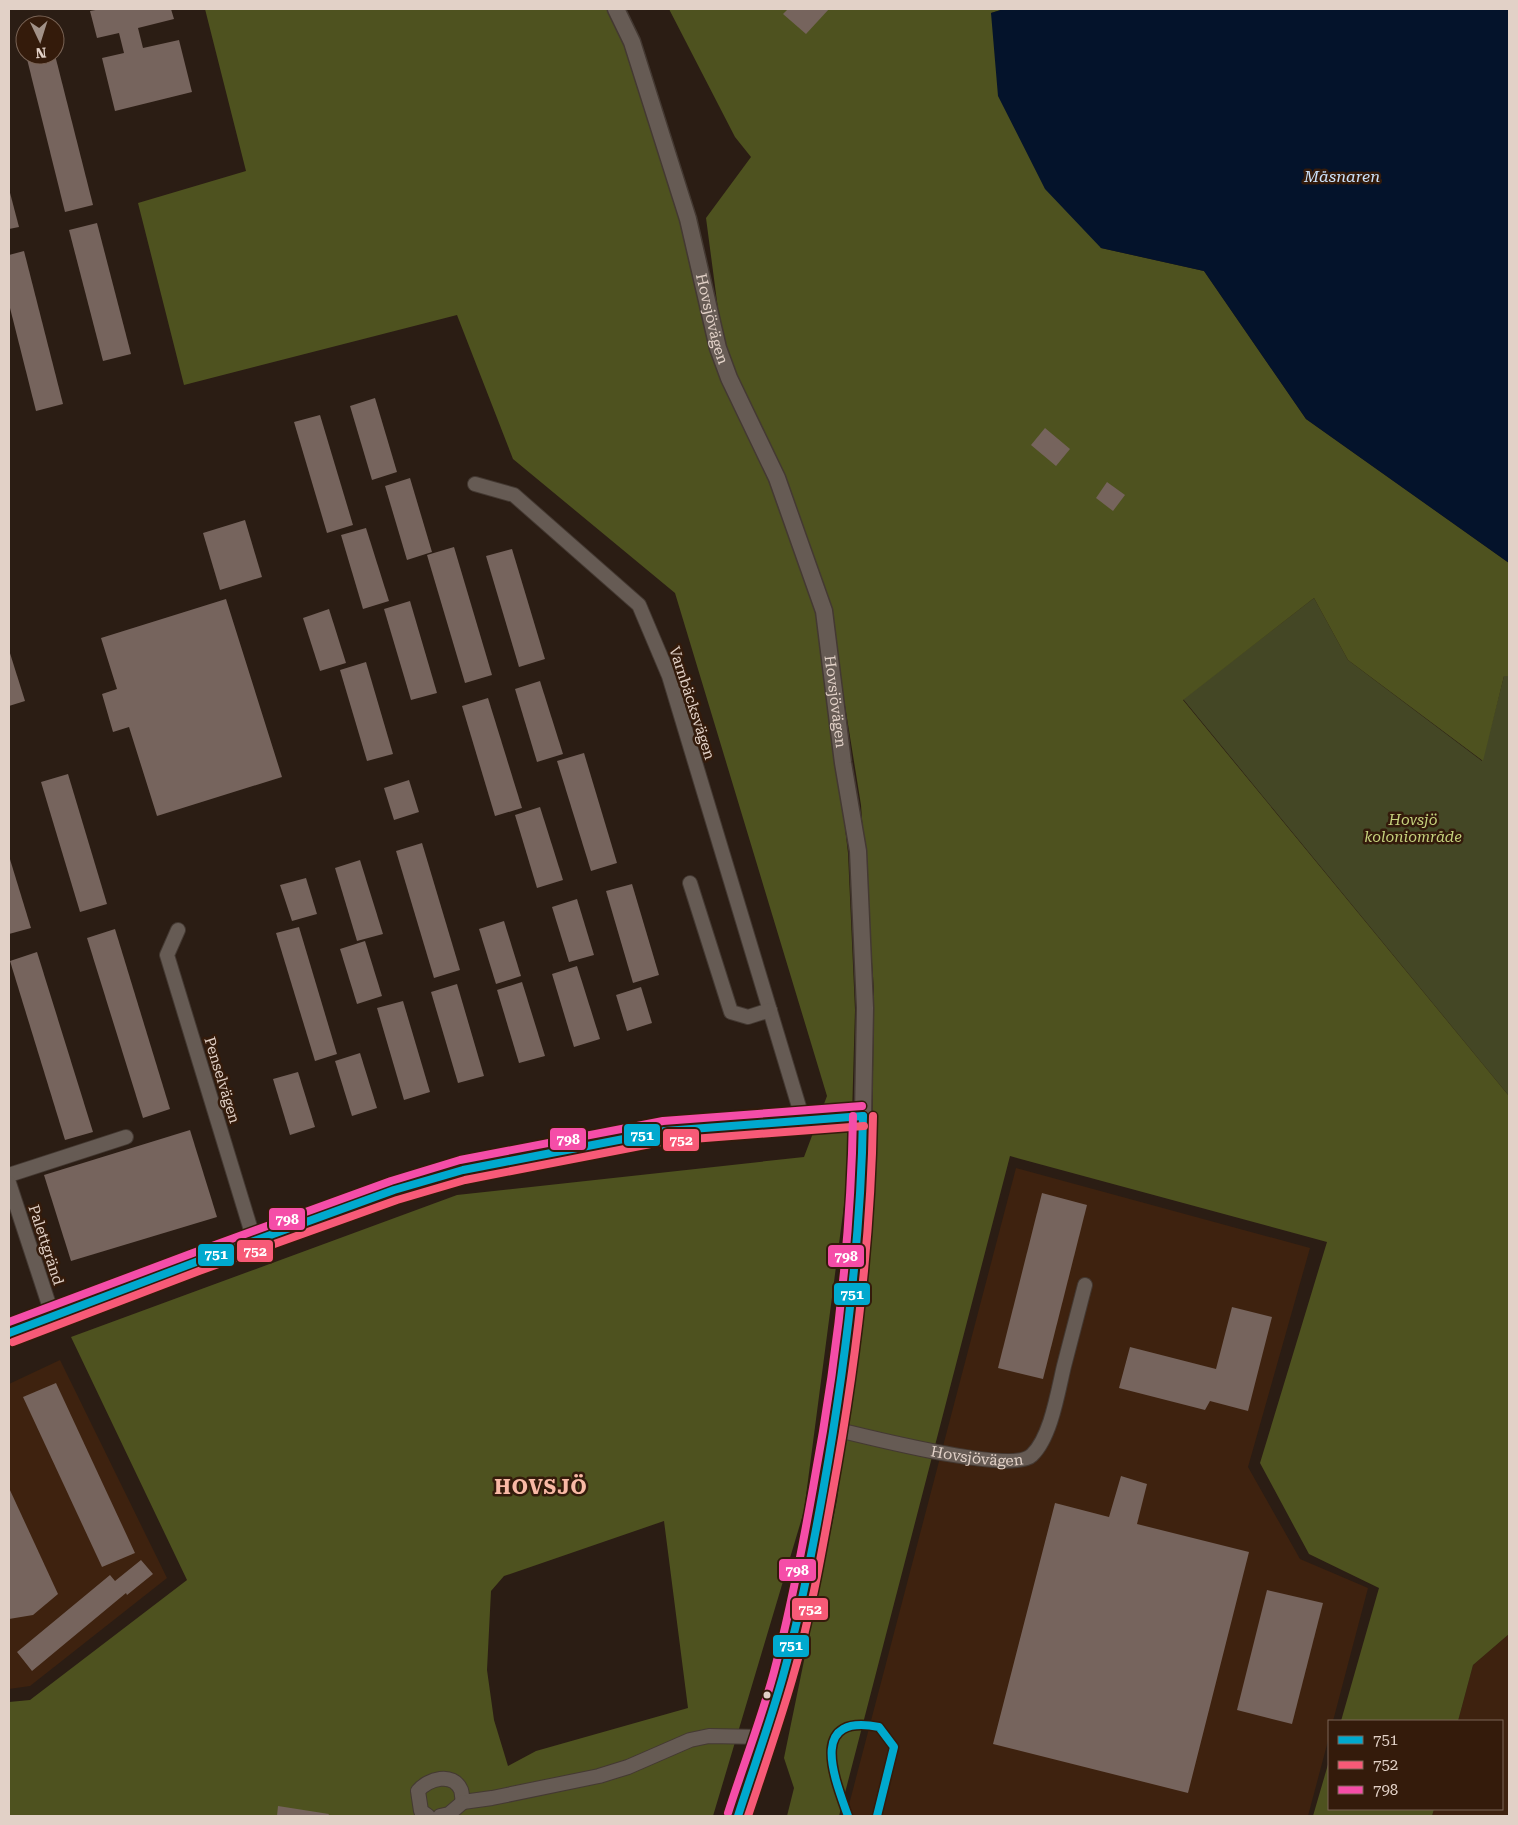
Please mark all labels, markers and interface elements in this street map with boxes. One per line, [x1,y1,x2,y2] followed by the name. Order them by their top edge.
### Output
[15,15,65,65] north arrow
[35,45,47,61] text: N
[1303,167,1380,186] water label: Måsnaren
[692,272,732,367] street label: Hovsjövägen
[665,644,719,762] street label: Varnbäcksvägen
[821,654,850,749] street label: Hovsjövägen
[1364,811,1462,846] park label: Hovsjö koloniområde
[200,1035,244,1126] street label: Penselvägen
[623,1123,661,1147] line badge: 751
[549,1127,587,1151] line badge: 798
[630,1127,654,1143] text: 751
[662,1128,700,1152] line badge: 752
[556,1131,580,1147] text: 798
[669,1132,693,1148] text: 752
[25,1203,68,1288] street label: Palettgränd
[268,1207,306,1231] line badge: 798
[275,1211,299,1227] text: 798
[236,1239,274,1263] line badge: 752
[197,1243,235,1267] line badge: 751
[243,1243,267,1259] text: 752
[827,1244,865,1268] line badge: 798
[204,1246,228,1262] text: 751
[834,1248,858,1264] text: 798
[833,1282,871,1306] line badge: 751
[840,1286,864,1302] text: 751
[929,1442,1025,1470] street label: Hovsjövägen
[494,1474,588,1499] district label: HOVSJÖ
[778,1558,817,1582] line badge: 798
[785,1562,809,1578] text: 798
[791,1597,829,1621] line badge: 752
[798,1601,822,1617] text: 752
[772,1634,810,1658] line badge: 751
[779,1637,803,1653] text: 751
[762,1690,772,1700] unlabelled marker
[1328,1720,1503,1810] legend
[1373,1731,1398,1749] text: 751
[1373,1756,1398,1774] text: 752
[1373,1781,1398,1799] text: 798

